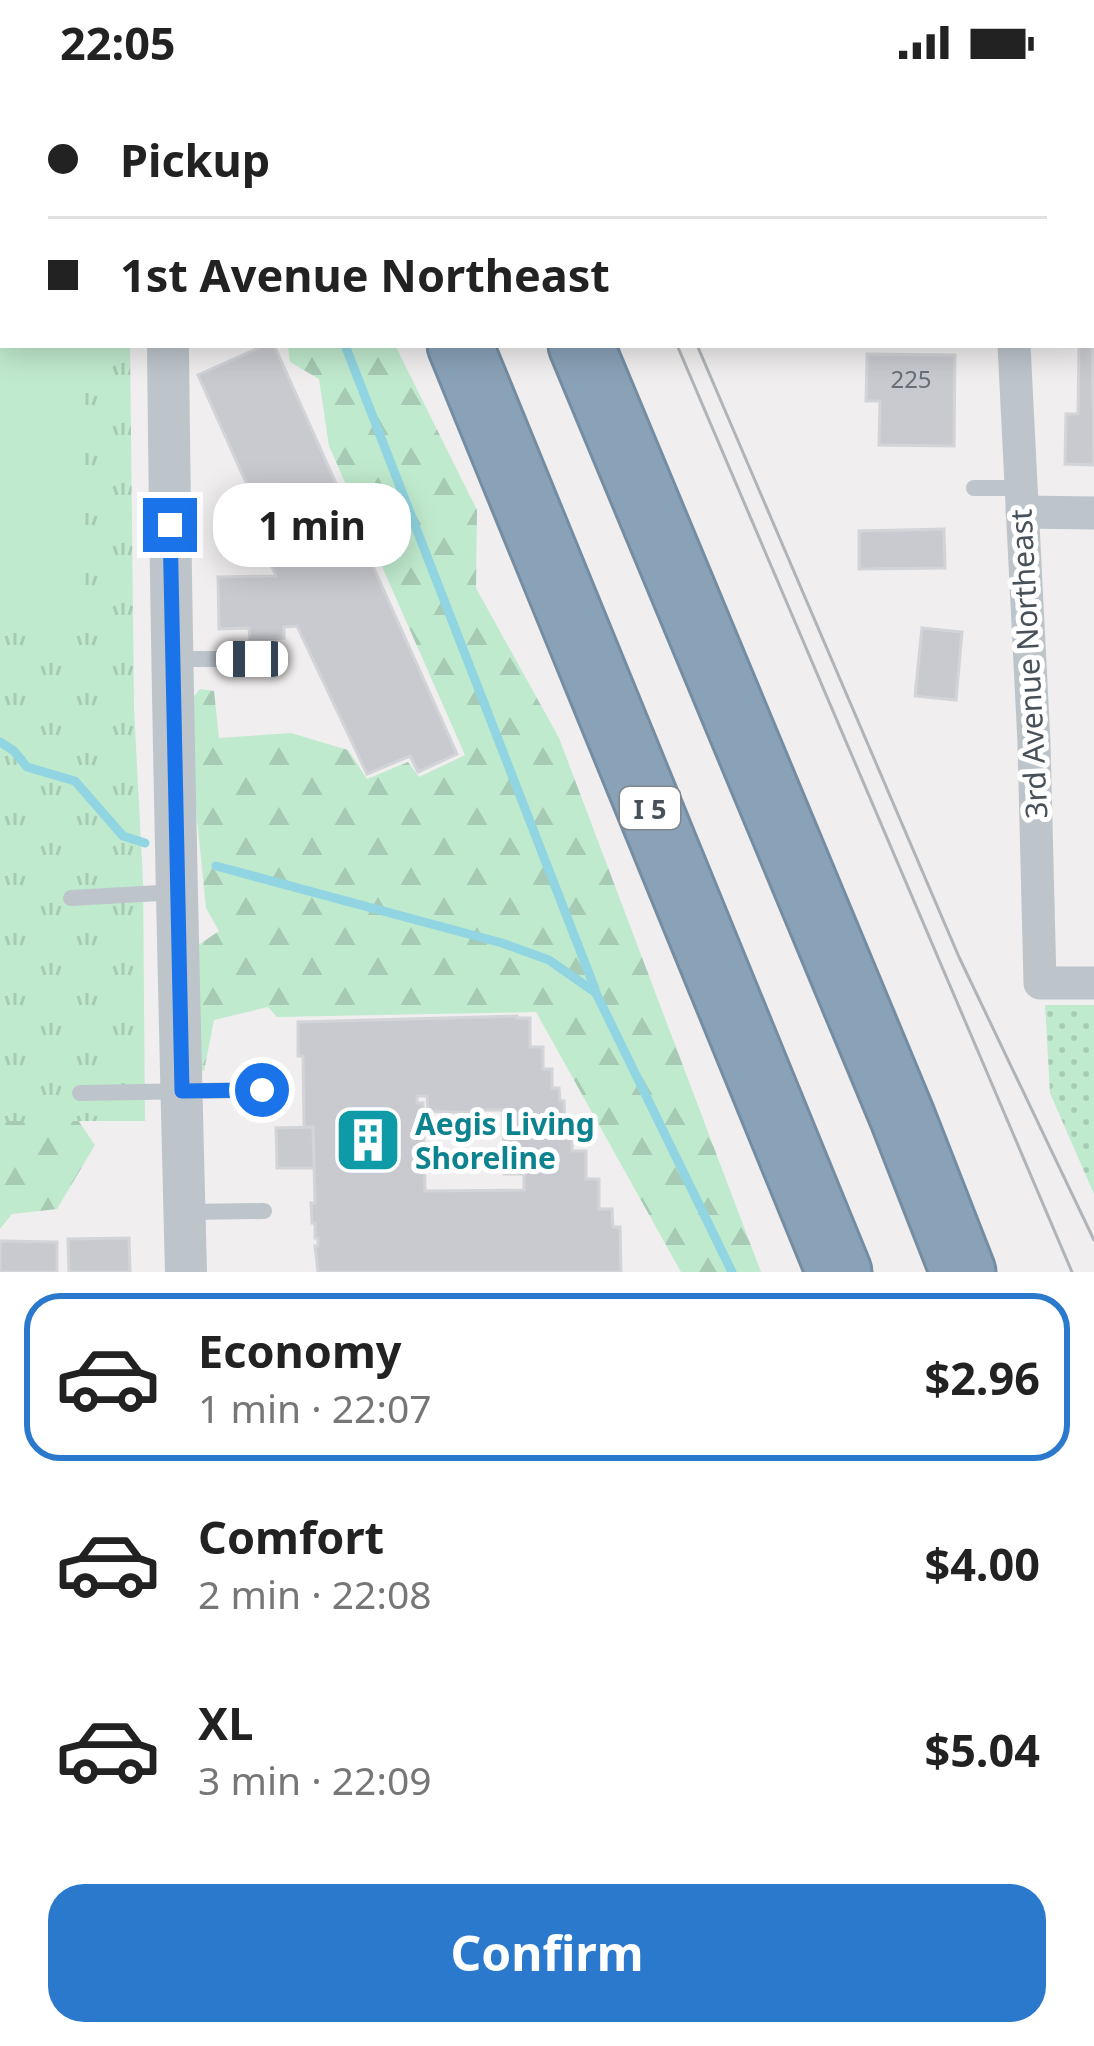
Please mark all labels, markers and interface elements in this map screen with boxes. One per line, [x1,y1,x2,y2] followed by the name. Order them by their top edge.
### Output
[60,12,176,73] text: 22:05
[120,129,270,190] text: Pickup
[120,244,610,305] text: 1st Avenue Northeast
[890,362,932,395] house number: 225
[212,483,410,567] callout: 1 min
[143,498,197,552] route end
[258,498,366,551] text: 1 min
[999,508,1057,820] street label: 3rd Avenue Northeast
[216,641,288,677] car
[620,787,680,829] road number: I 5
[235,1063,289,1117] route start
[415,1103,595,1178] place label: Aegis Living Shoreline
[333,1105,403,1175] building icon: Aegis Living Shoreline
[198,1320,402,1381] text: Economy
[54,1323,162,1431] icon: car
[924,1347,1040,1408] text: $2.96
[198,1381,432,1434] text: 1 min · 22:07
[198,1506,384,1567] text: Comfort
[54,1509,162,1617] icon: car
[924,1533,1040,1594] text: $4.00
[198,1567,432,1620] text: 2 min · 22:08
[198,1692,253,1753] text: XL
[54,1695,162,1803] icon: car
[924,1719,1040,1780] text: $5.04
[198,1753,432,1806] text: 3 min · 22:09
[48,1884,1046,2022] button: Confirm

